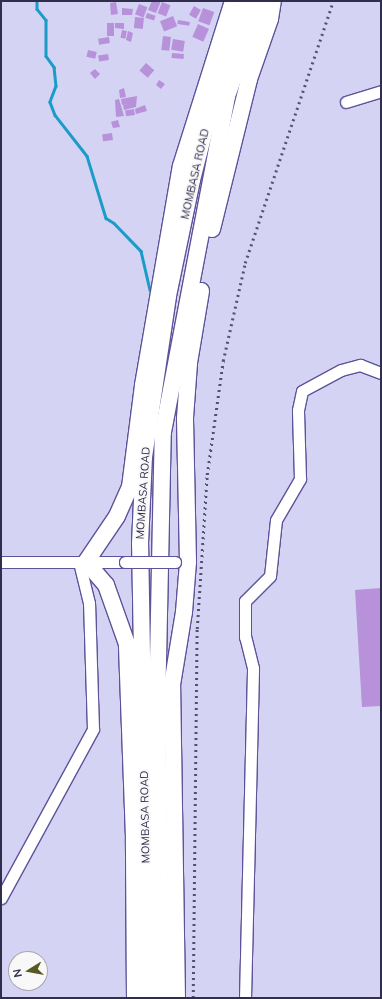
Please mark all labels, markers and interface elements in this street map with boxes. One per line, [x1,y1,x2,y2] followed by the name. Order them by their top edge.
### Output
[178,127,212,221] street label: MOMBASA ROAD
[133,446,153,540] street label: MOMBASA ROAD
[138,771,152,863] street label: MOMBASA ROAD
[8,951,48,991] north arrow
[10,968,25,979] text: N

